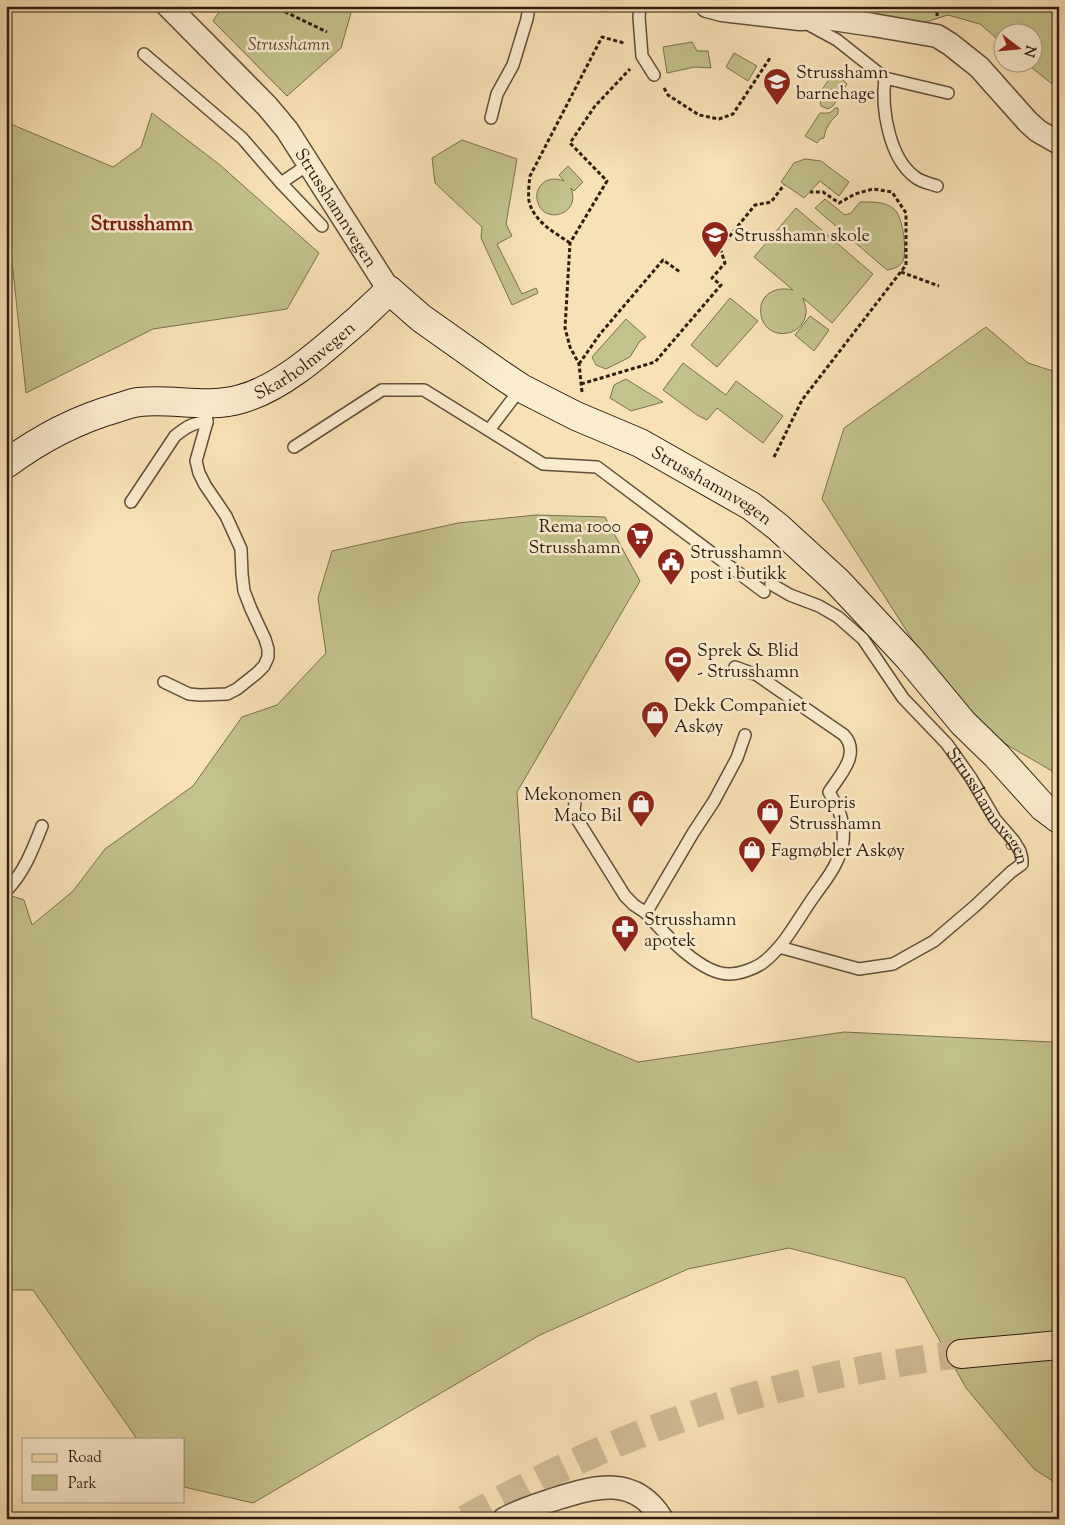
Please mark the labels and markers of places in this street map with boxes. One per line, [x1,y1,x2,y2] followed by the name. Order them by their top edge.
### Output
[796,61,889,108] place label: Strusshamn barnehage
[762,67,792,106] school or university icon: Strusshamn barnehage
[700,220,730,259] school or university icon: Strusshamn skole
[734,224,870,250] place label: Strusshamn skole
[528,515,621,562] place label: Rema 1000 Strusshamn
[625,521,655,560] supermarket icon: Rema 1000 Strusshamn
[690,541,787,588] place label: Strusshamn post i butikk
[656,547,686,586] public building icon: Strusshamn post i butikk
[697,639,800,686] place label: Sprek & Blid - Strusshamn
[663,645,693,684] sports icon: Sprek & Blid - Strusshamn
[674,694,807,741] place label: Dekk Companiet Askøy
[640,700,670,739] shop icon: Dekk Companiet Askøy
[524,783,622,830] place label: Mekonomen Maco Bil
[626,789,656,828] shop icon: Mekonomen Maco Bil
[789,791,882,838] place label: Europris Strusshamn
[755,797,785,836] shop icon: Europris Strusshamn
[737,835,767,874] shop icon: Fagmøbler Askøy
[771,839,905,865] place label: Fagmøbler Askøy
[644,908,737,955] place label: Strusshamn apotek
[610,914,640,953] pharmacy icon: Strusshamn apotek

